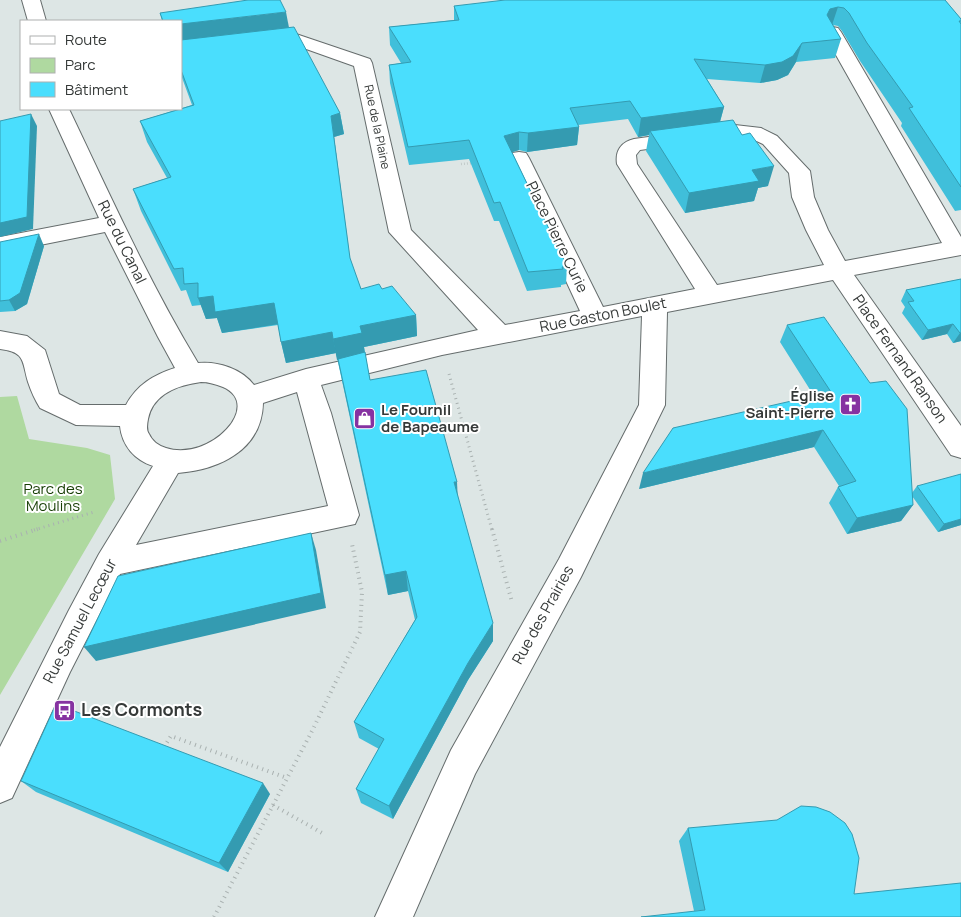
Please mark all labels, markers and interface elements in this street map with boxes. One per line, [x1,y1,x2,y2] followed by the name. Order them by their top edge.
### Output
[20,20,182,110] legend
[65,29,107,50] text: Route
[65,54,96,75] text: Parc
[65,79,128,100] text: Bâtiment
[360,83,395,171] street label: Rue de la Plaine
[521,177,594,296] street label: Place Pierre Curie
[93,196,152,287] street label: Rue du Canal
[848,290,953,427] street label: Place Fernand Ranson
[538,292,668,337] street label: Rue Gaston Boulet
[745,385,834,423] place label: Église Saint-Pierre
[838,393,862,417] church icon: Église Saint-Pierre
[381,399,479,437] place label: Le Fournil de Bapeaume
[353,407,377,431] shop icon: Le Fournil de Bapeaume
[23,478,83,516] park label: Parc des Moulins
[38,554,122,687] street label: Rue Samuel Lecœur
[507,561,579,668] street label: Rue des Prairies
[81,697,203,721] place label: Les Cormonts
[53,698,77,722] bus stop icon: Les Cormonts

